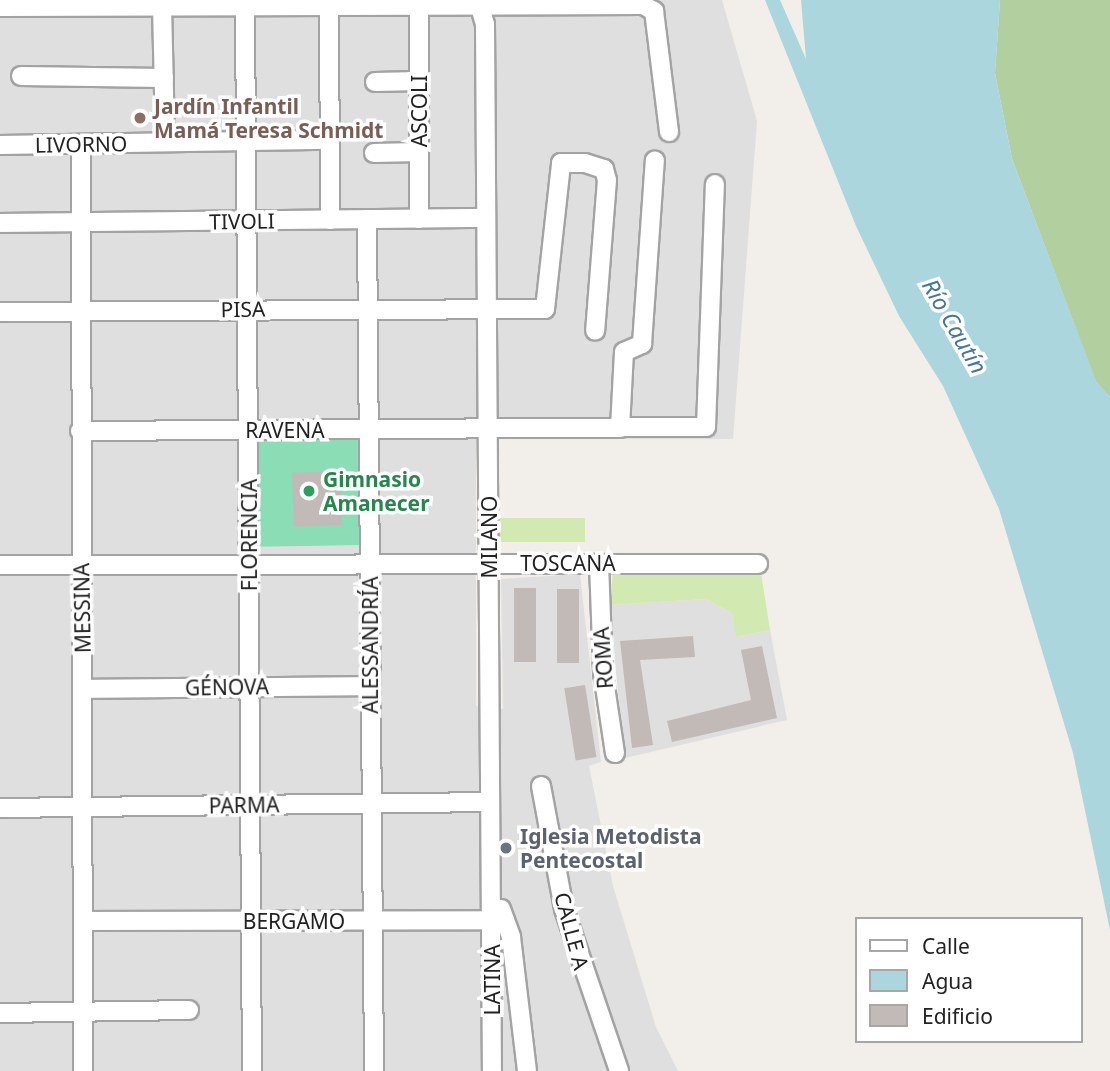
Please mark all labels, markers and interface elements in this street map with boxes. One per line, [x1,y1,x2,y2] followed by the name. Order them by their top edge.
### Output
[406,75,432,147] street label: ASCOLI
[154,93,383,143] place label: Jardín Infantil Mamá Teresa Schmidt
[132,110,148,126] marker: Jardín Infantil Mamá Teresa Schmidt
[35,131,127,157] street label: LIVORNO
[209,208,275,234] street label: TIVOLI
[917,274,993,378] water label: Río Cautín
[220,296,266,322] street label: PISA
[245,417,325,443] street label: RAVENA
[323,466,430,516] place label: Gimnasio Amanecer
[236,479,262,591] street label: FLORENCIA
[301,483,317,499] marker: Gimnasio Amanecer
[476,496,502,578] street label: MILANO
[520,550,616,576] street label: TOSCANA
[69,563,95,653] street label: MESSINA
[357,576,383,714] street label: ALESSANDRÍA
[588,626,618,690] street label: ROMA
[185,674,269,700] street label: GÉNOVA
[208,792,280,818] street label: PARMA
[520,823,701,873] place label: Iglesia Metodista Pentecostal
[498,840,514,856] marker: Iglesia Metodista Pentecostal
[550,889,594,973] street label: CALLE A
[243,908,345,934] street label: BERGAMO
[855,917,1082,1043] legend
[922,932,970,960] text: Calle
[479,944,505,1016] street label: LATINA
[922,967,973,995] text: Agua
[922,1002,993,1030] text: Edificio

